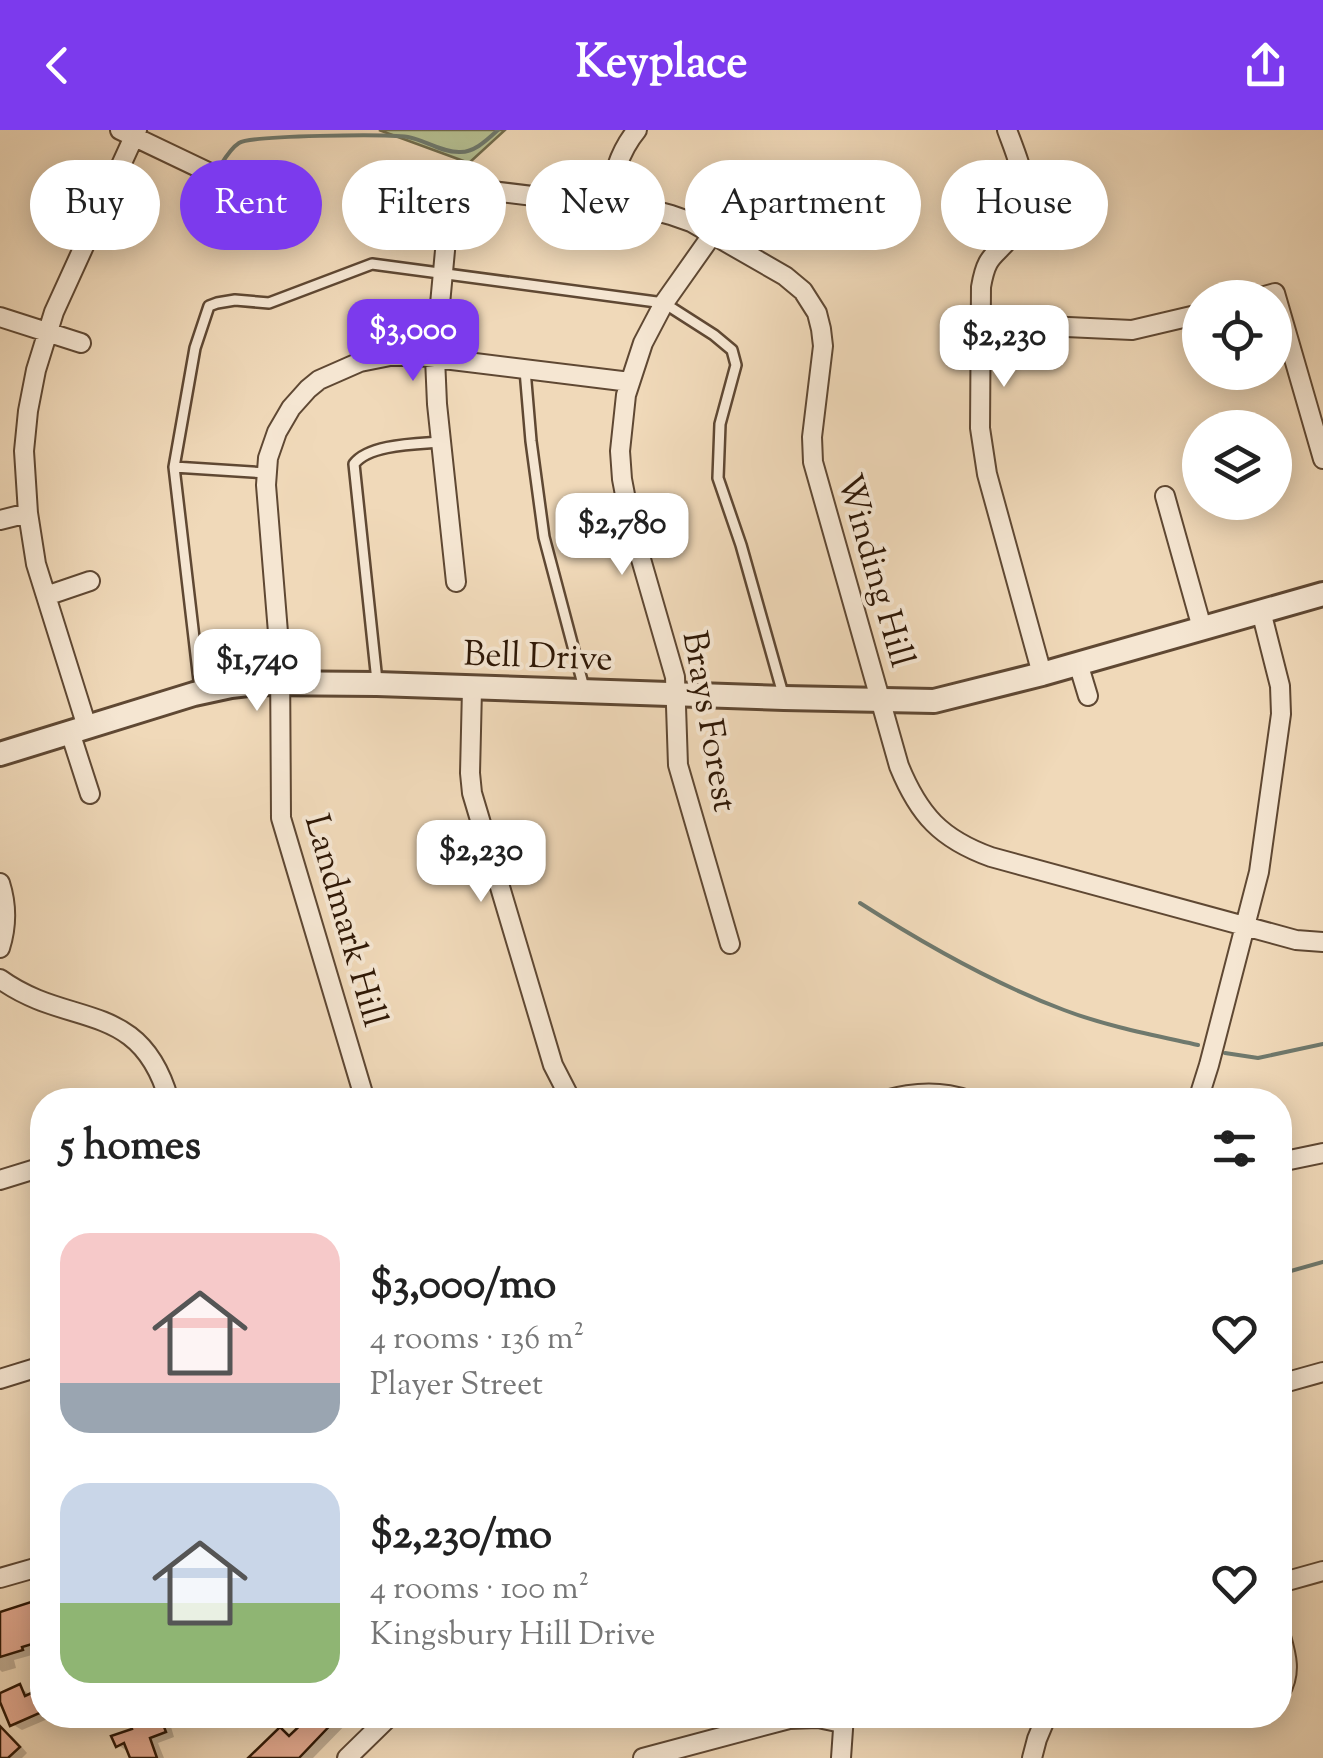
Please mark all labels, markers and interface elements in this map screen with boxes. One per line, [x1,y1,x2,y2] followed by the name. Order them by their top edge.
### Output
[575,33,748,98] text: Keyplace
[30,38,85,93] icon: back
[1238,38,1293,93] icon: share
[30,160,160,250] chip: Buy
[180,160,322,250] chip: Rent
[342,160,506,250] chip: Filters
[526,160,665,250] chip: New
[685,160,921,250] chip: Apartment
[941,160,1108,250] chip: House
[1182,280,1292,520] map controls
[1182,280,1292,390] button: locate
[332,299,494,384] pin: $3,000
[923,305,1085,390] pin: $2,230
[369,308,457,354] text: $3,000
[962,314,1046,360] text: $2,230
[1182,410,1292,520] button: layers
[822,468,926,674] street label: Winding Hill
[541,493,703,578] pin: $2,780
[578,502,667,548] text: $2,780
[667,627,749,816] street label: Brays Forest
[176,629,338,714] pin: $1,740
[462,630,613,687] street label: Bell Drive
[216,638,298,684] text: $1,740
[289,809,398,1033] street label: Landmark Hill
[400,820,562,905] pin: $2,230
[439,829,523,875] text: $2,230
[60,1118,201,1178] text: 5 homes
[1207,1121,1262,1176] icon: filters
[370,1257,556,1317] text: $3,000/mo
[140,1273,260,1393] icon: home
[1207,1306,1262,1361] icon: heart
[370,1317,584,1363] text: 4 rooms · 136 m²
[370,1363,543,1409] text: Player Street
[370,1507,552,1567] text: $2,230/mo
[140,1523,260,1643] icon: home
[1207,1556,1262,1611] icon: heart
[370,1567,589,1613] text: 4 rooms · 100 m²
[370,1613,655,1659] text: Kingsbury Hill Drive

